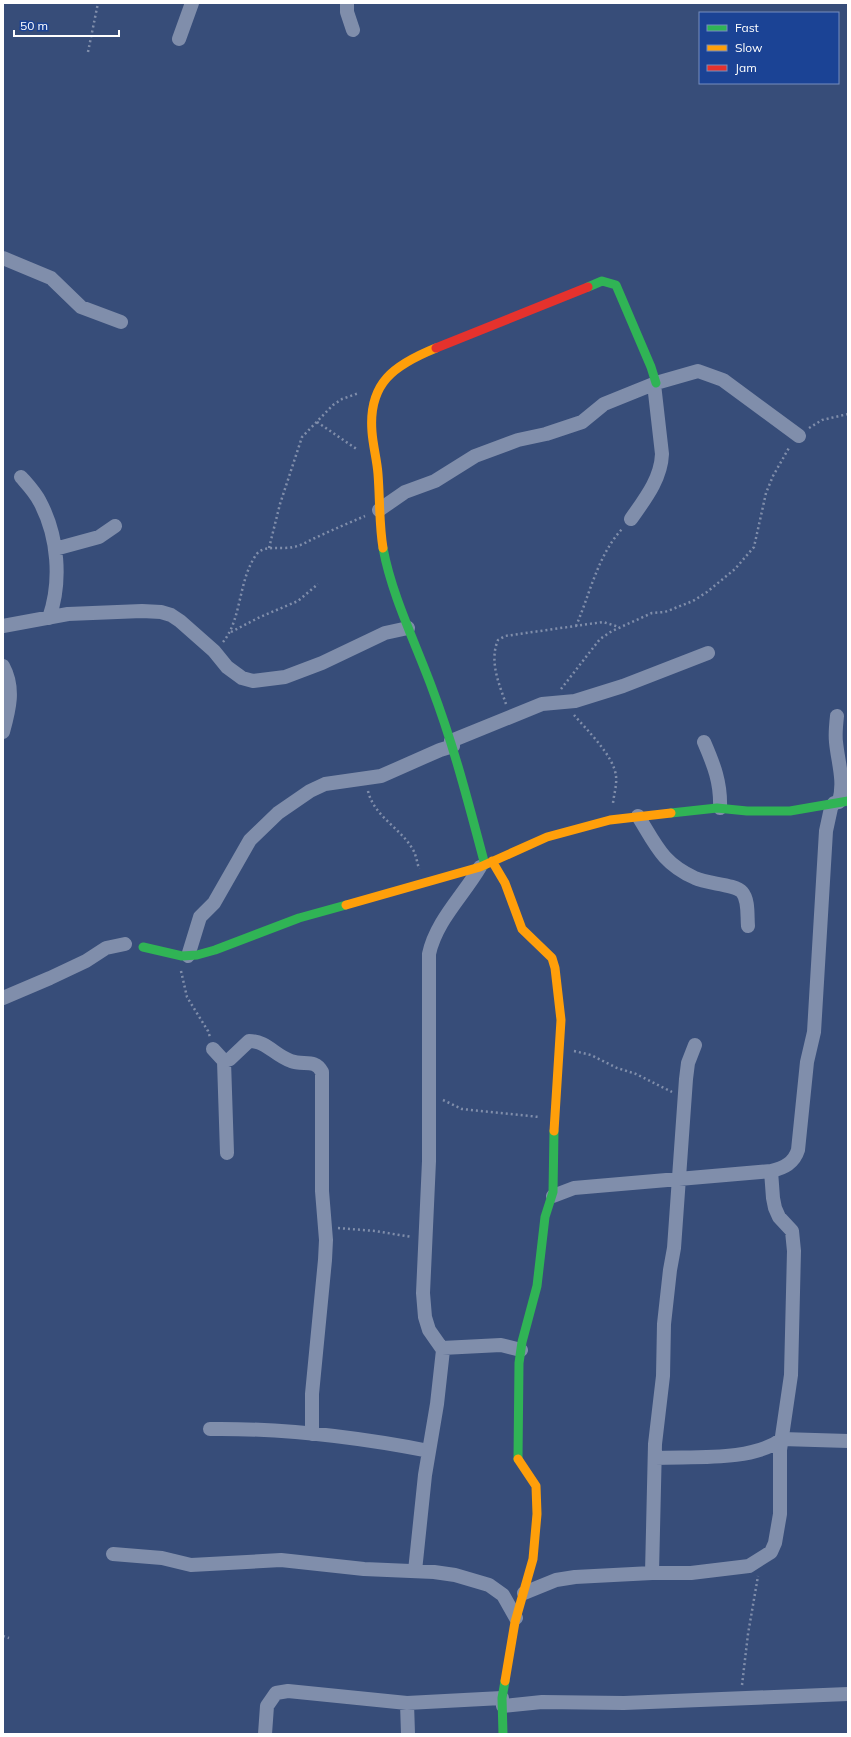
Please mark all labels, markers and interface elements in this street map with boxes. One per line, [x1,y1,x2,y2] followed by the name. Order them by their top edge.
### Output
[14,12,119,38] scale bar
[699,12,839,84] legend
[20,18,48,33] text: 50 m
[735,20,759,35] text: Fast
[735,40,763,55] text: Slow
[735,60,757,75] text: Jam

